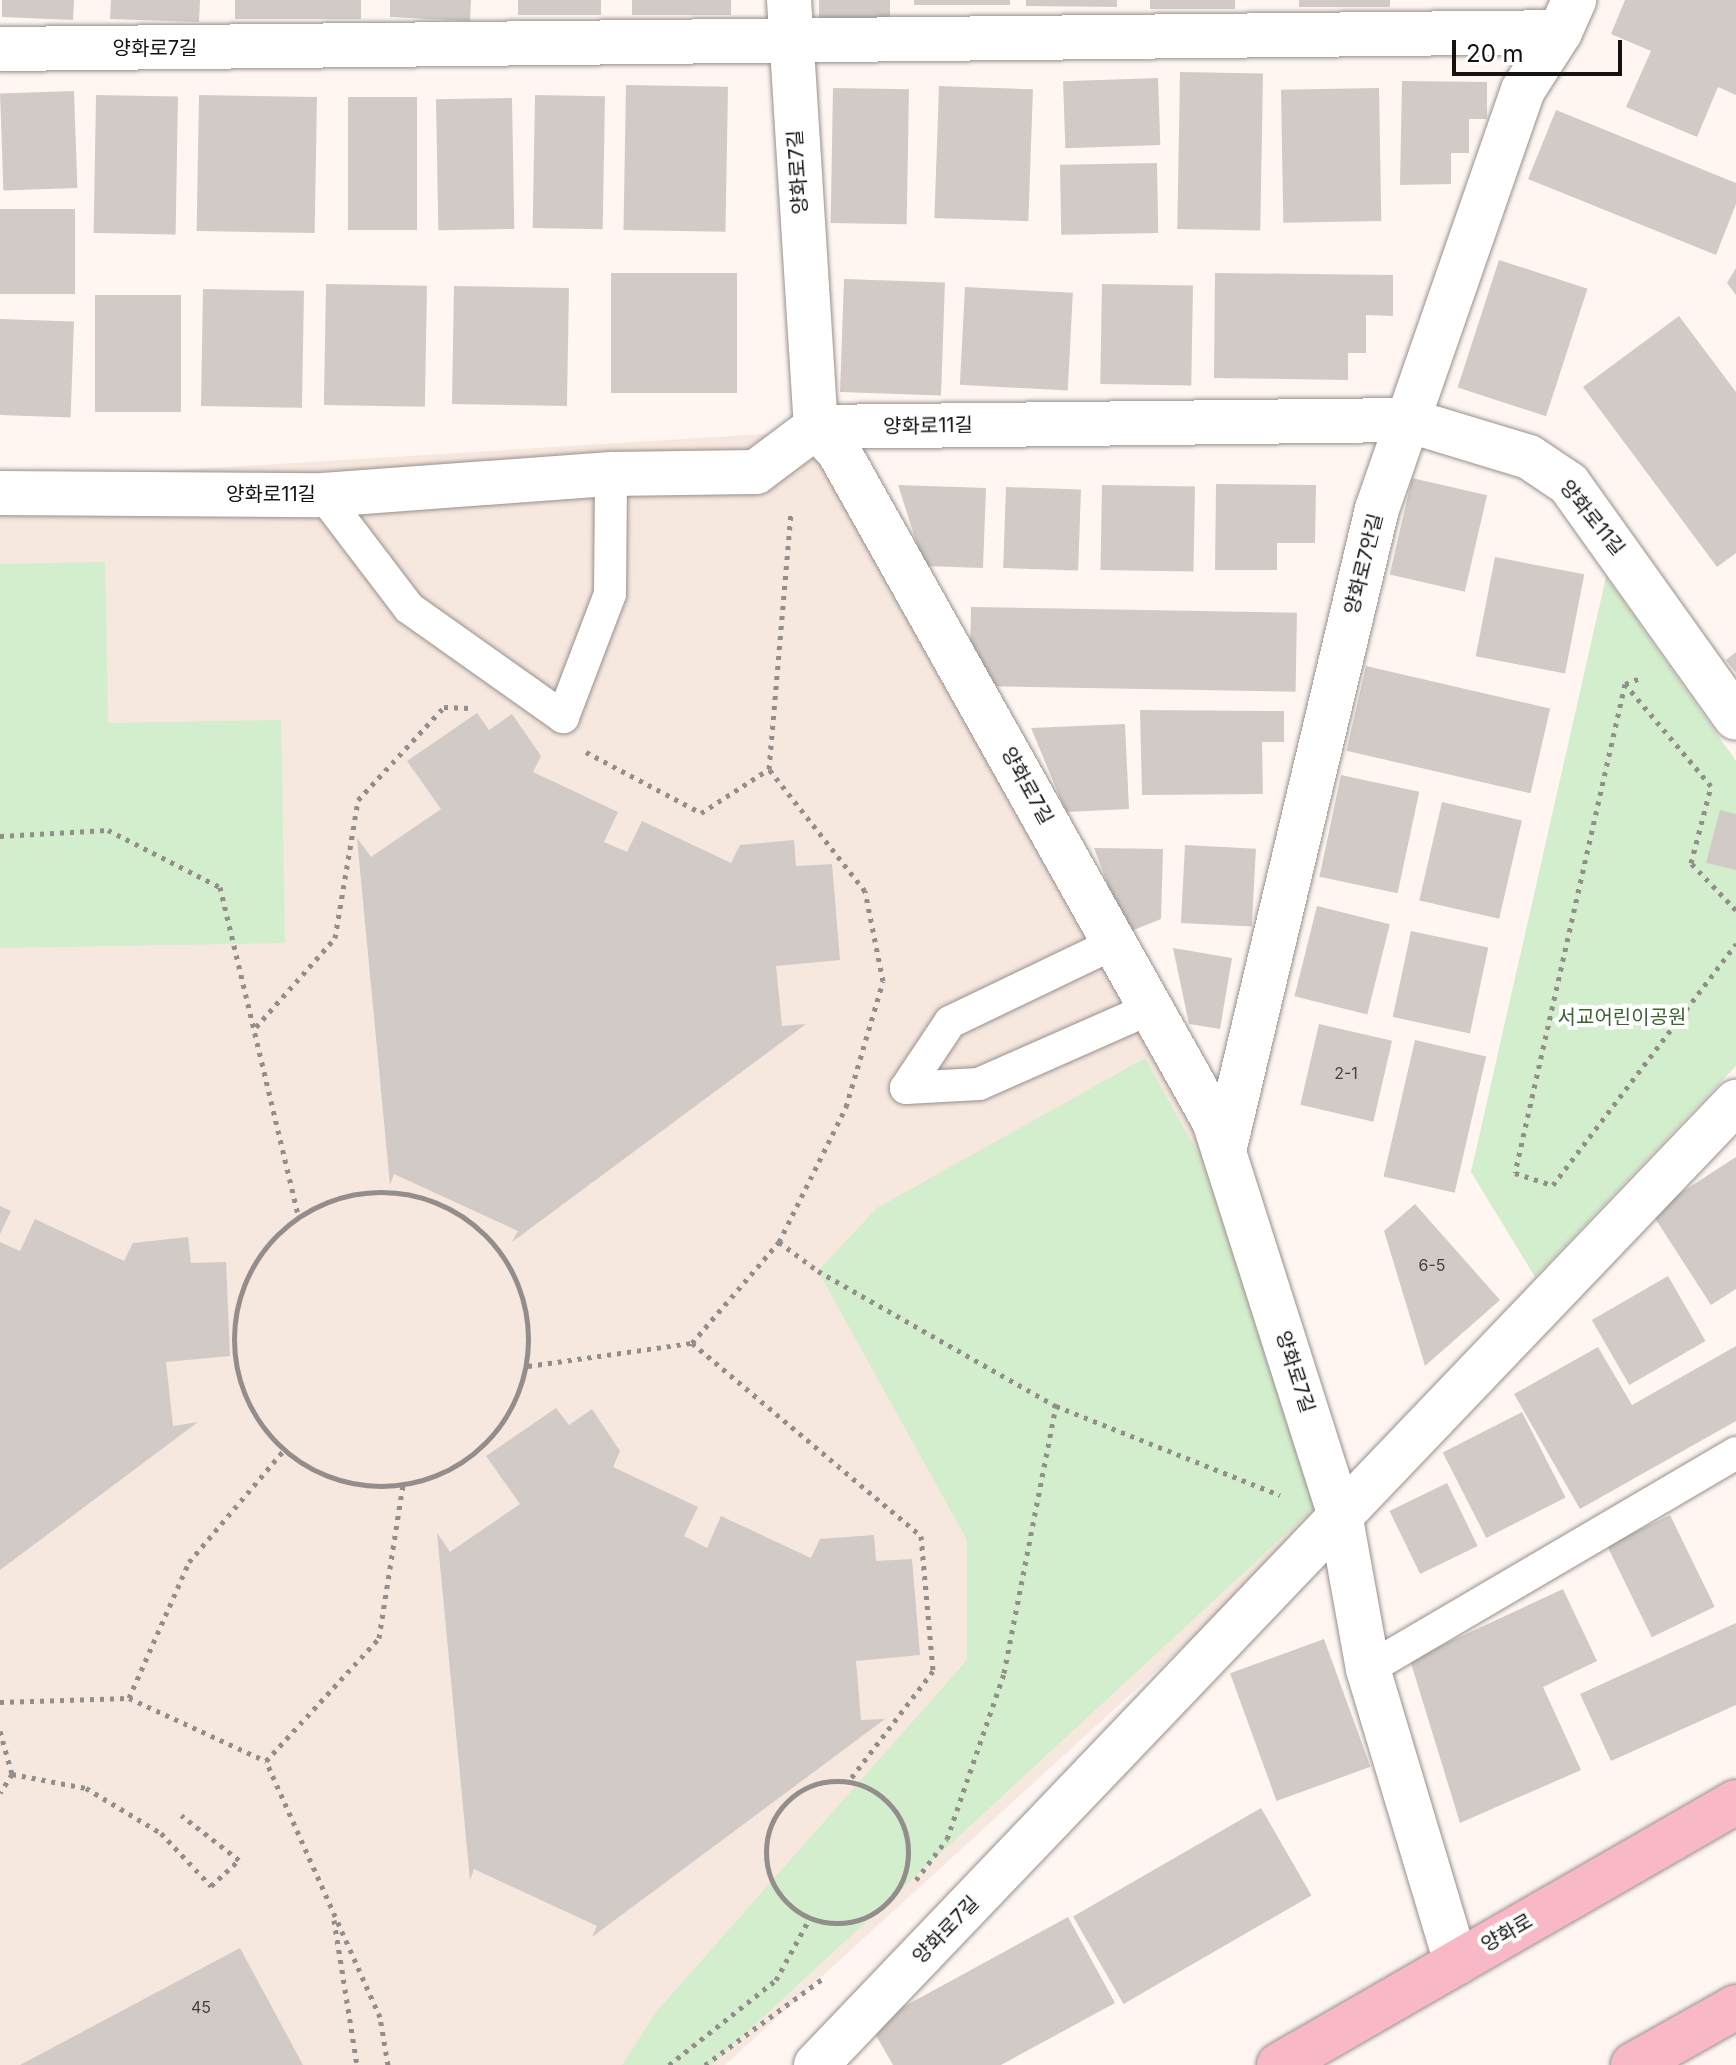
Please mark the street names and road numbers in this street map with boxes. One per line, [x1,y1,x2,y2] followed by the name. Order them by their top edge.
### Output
[113,36,197,60] street label: 양화로7길
[783,129,813,215] street label: 양화로7길
[883,413,973,439] street label: 양화로11길
[1554,476,1630,560] street label: 양화로11길
[226,482,316,506] street label: 양화로11길
[1340,511,1388,617] street label: 양화로7안길
[996,743,1058,829] street label: 양화로7길
[1270,1328,1320,1416] street label: 양화로7길
[908,1891,984,1969] street label: 양화로7길
[1477,1909,1537,1957] street label: 양화로

